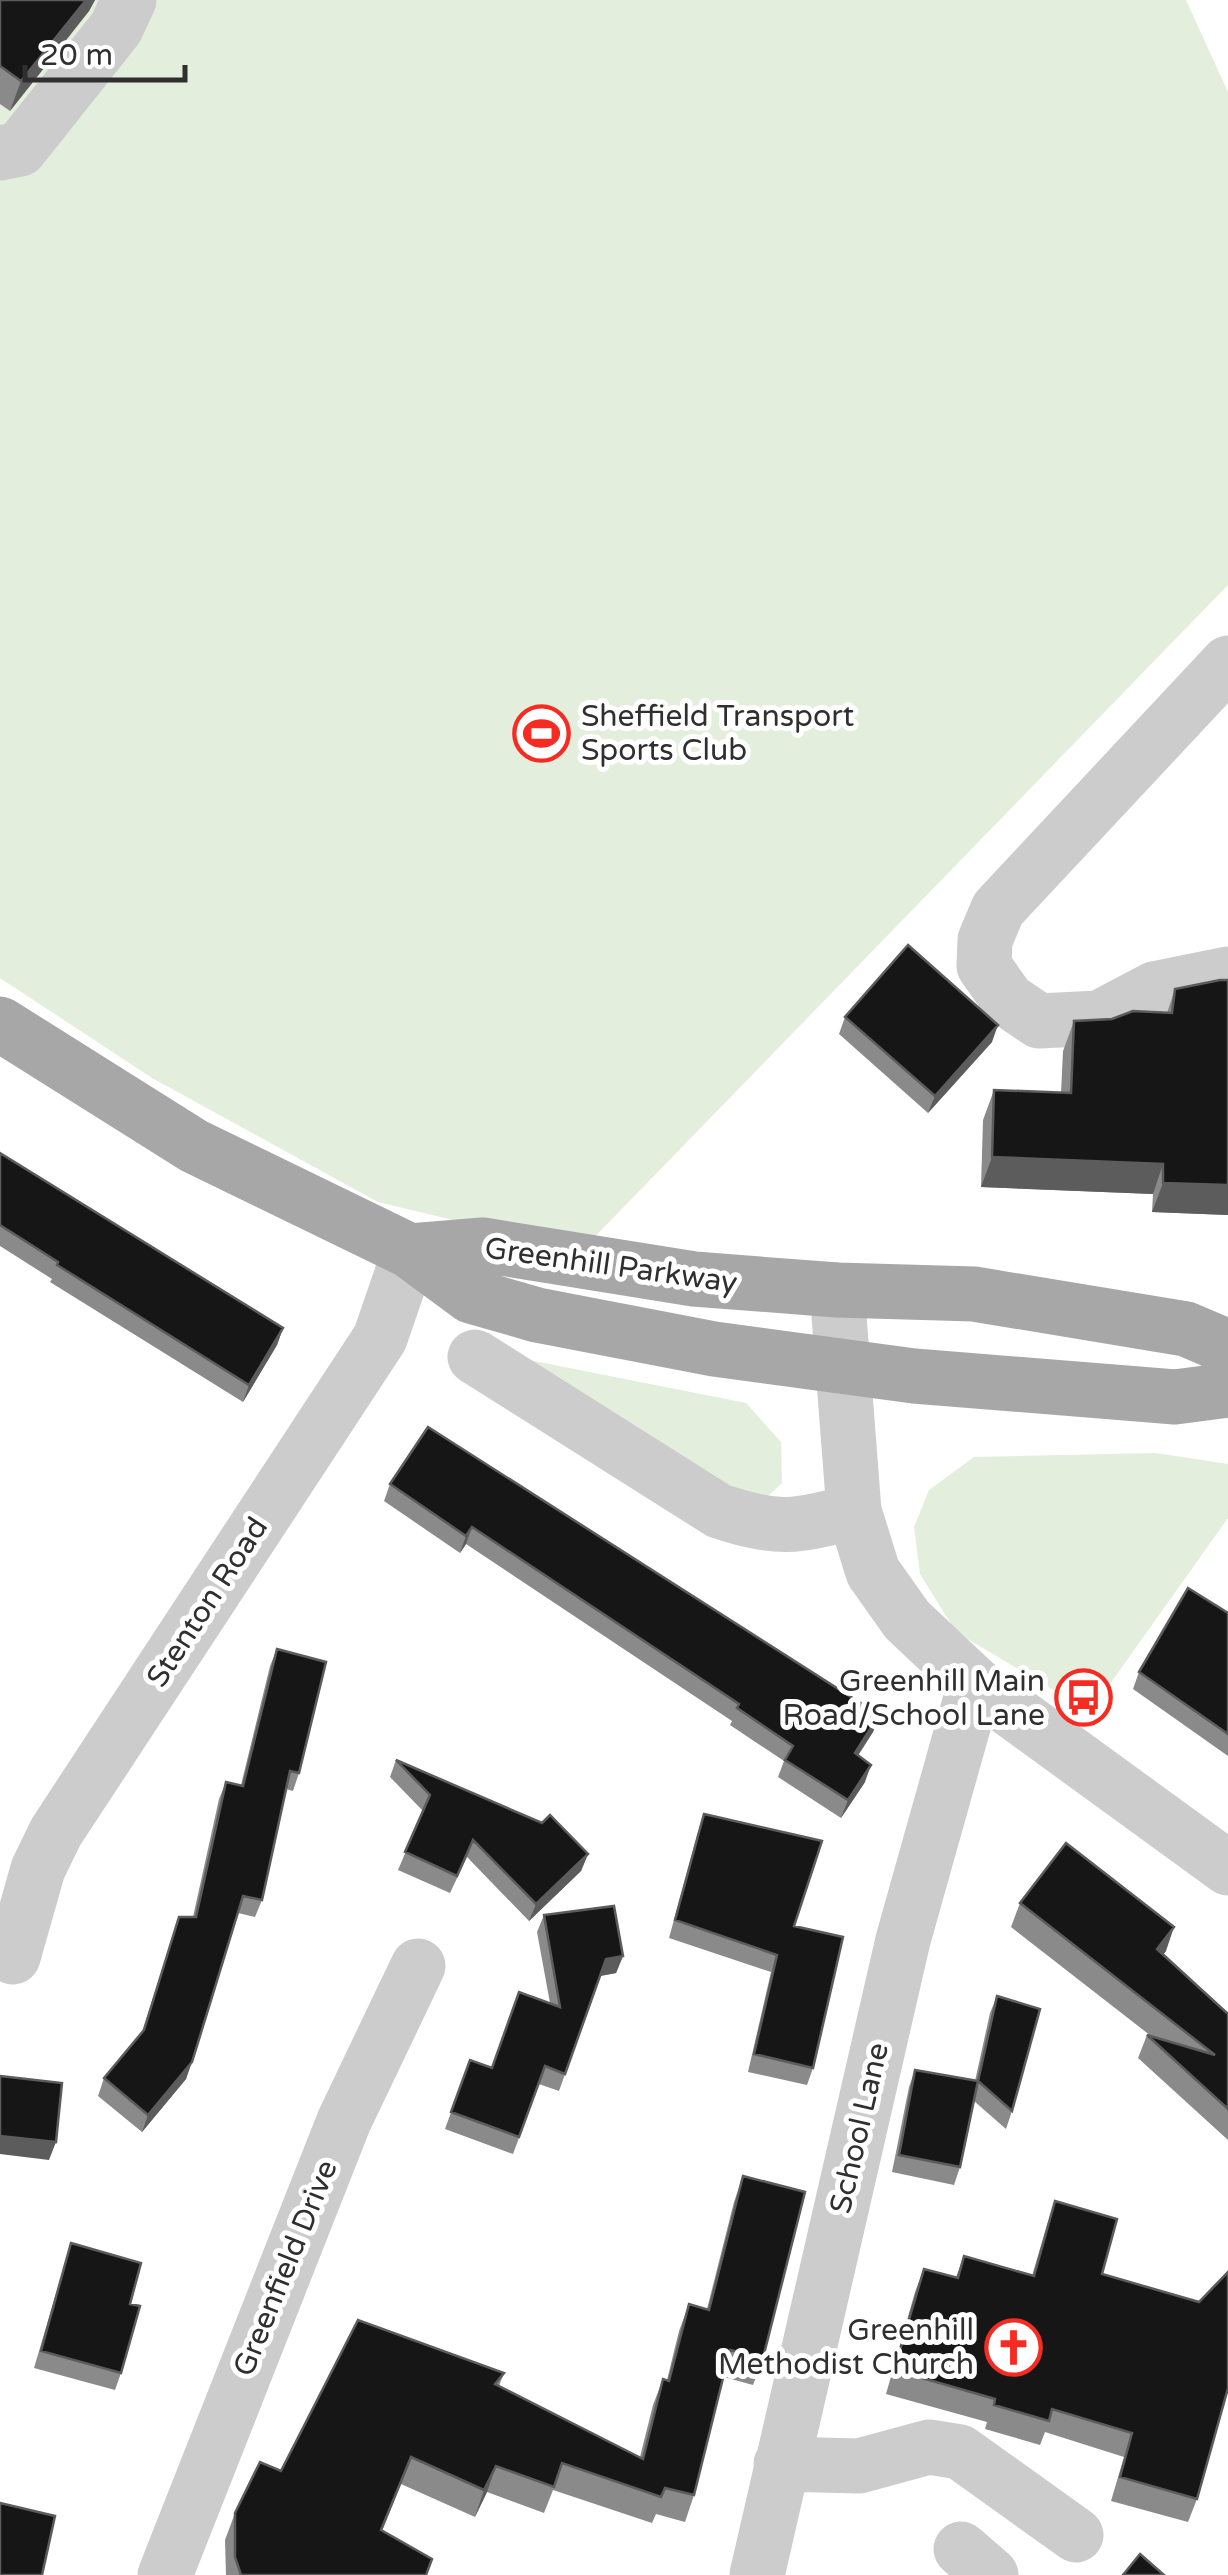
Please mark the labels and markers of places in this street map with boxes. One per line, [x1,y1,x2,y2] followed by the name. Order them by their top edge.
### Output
[581,698,854,769] place label: Sheffield Transport Sports Club
[512,703,572,763] sports icon: Sheffield Transport Sports Club
[782,1663,1045,1734] place label: Greenhill Main Road/School Lane
[1054,1668,1114,1728] bus stop icon: Greenhill Main Road/School Lane
[718,2312,974,2383] place label: Greenhill Methodist Church
[983,2317,1043,2377] church icon: Greenhill Methodist Church

